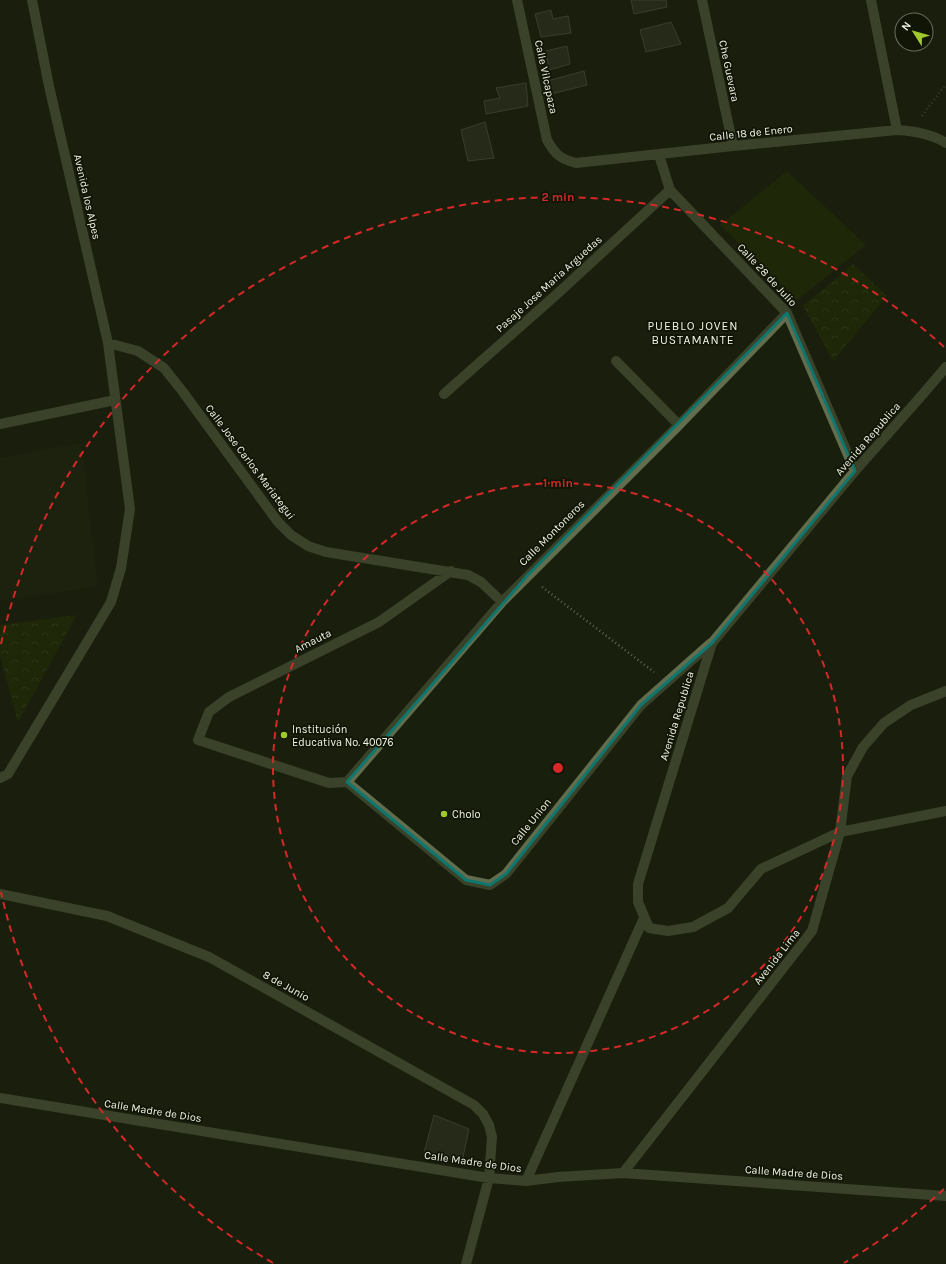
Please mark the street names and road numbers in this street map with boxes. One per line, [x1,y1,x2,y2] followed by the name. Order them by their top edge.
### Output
[532,39,560,115] street label: Calle Vilcapaza
[716,39,742,103] street label: Che Guevara
[709,122,793,144] street label: Calle 18 de Enero
[71,153,103,241] street label: Avenida los Alpes
[493,233,605,335] street label: Pasaje Jose Maria Arguedas
[735,241,799,309] street label: Calle 28 de Julio
[833,400,903,478] street label: Avenida Republica
[203,402,297,522] street label: Calle Jose Carlos Mariategui
[517,497,588,568] street label: Calle Montoneros
[292,626,334,656] street label: Amauta
[657,670,697,762] street label: Avenida Republica
[508,796,554,848] street label: Calle Union
[751,927,803,987] street label: Avenida Lima
[260,968,312,1004] street label: 8 de Junio
[103,1097,203,1125] street label: Calle Madre de Dios
[423,1149,523,1175] street label: Calle Madre de Dios
[744,1163,844,1183] street label: Calle Madre de Dios

